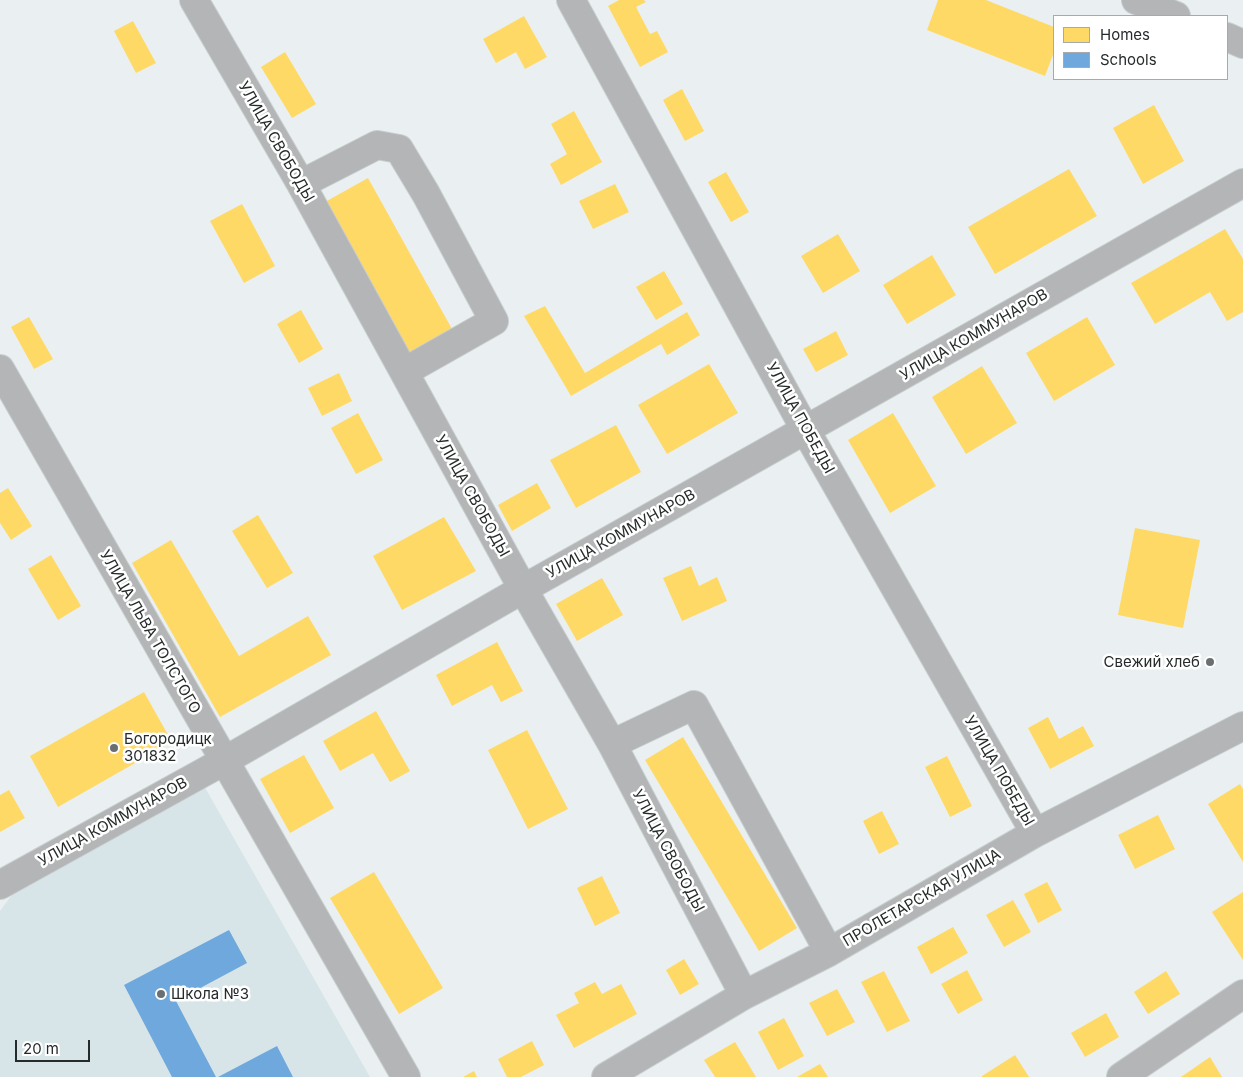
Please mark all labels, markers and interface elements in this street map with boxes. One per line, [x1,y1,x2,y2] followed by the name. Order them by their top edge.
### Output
[1053,15,1228,80] legend
[1100,25,1150,44] text: Homes
[1100,50,1157,69] text: Schools
[234,78,318,206] street label: УЛИЦА СВОБОДЫ
[897,285,1051,385] street label: УЛИЦА КОММУНАРОВ
[762,359,838,477] street label: УЛИЦА ПОБЕДЫ
[431,432,513,560] street label: УЛИЦА СВОБОДЫ
[543,486,699,582] street label: УЛИЦА КОММУНАРОВ
[96,547,204,717] street label: УЛИЦА ЛЬВА ТОЛСТОГО
[1104,653,1200,671] place label: Свежий хлеб
[1204,656,1216,668] marker: Свежий хлеб
[960,713,1038,829] street label: УЛИЦА ПОБЕДЫ
[124,730,212,765] place label: Богородицк 301832
[108,742,120,754] marker: Богородицк 301832
[35,774,191,870] street label: УЛИЦА КОММУНАРОВ
[628,787,708,915] street label: УЛИЦА СВОБОДЫ
[840,845,1004,951] street label: ПРОЛЕТАРСКАЯ УЛИЦА
[171,985,249,1003] place label: Школа №3
[155,988,167,1000] marker: Школа №3
[18,1030,92,1062] scale bar
[23,1039,59,1058] text: 20 m

